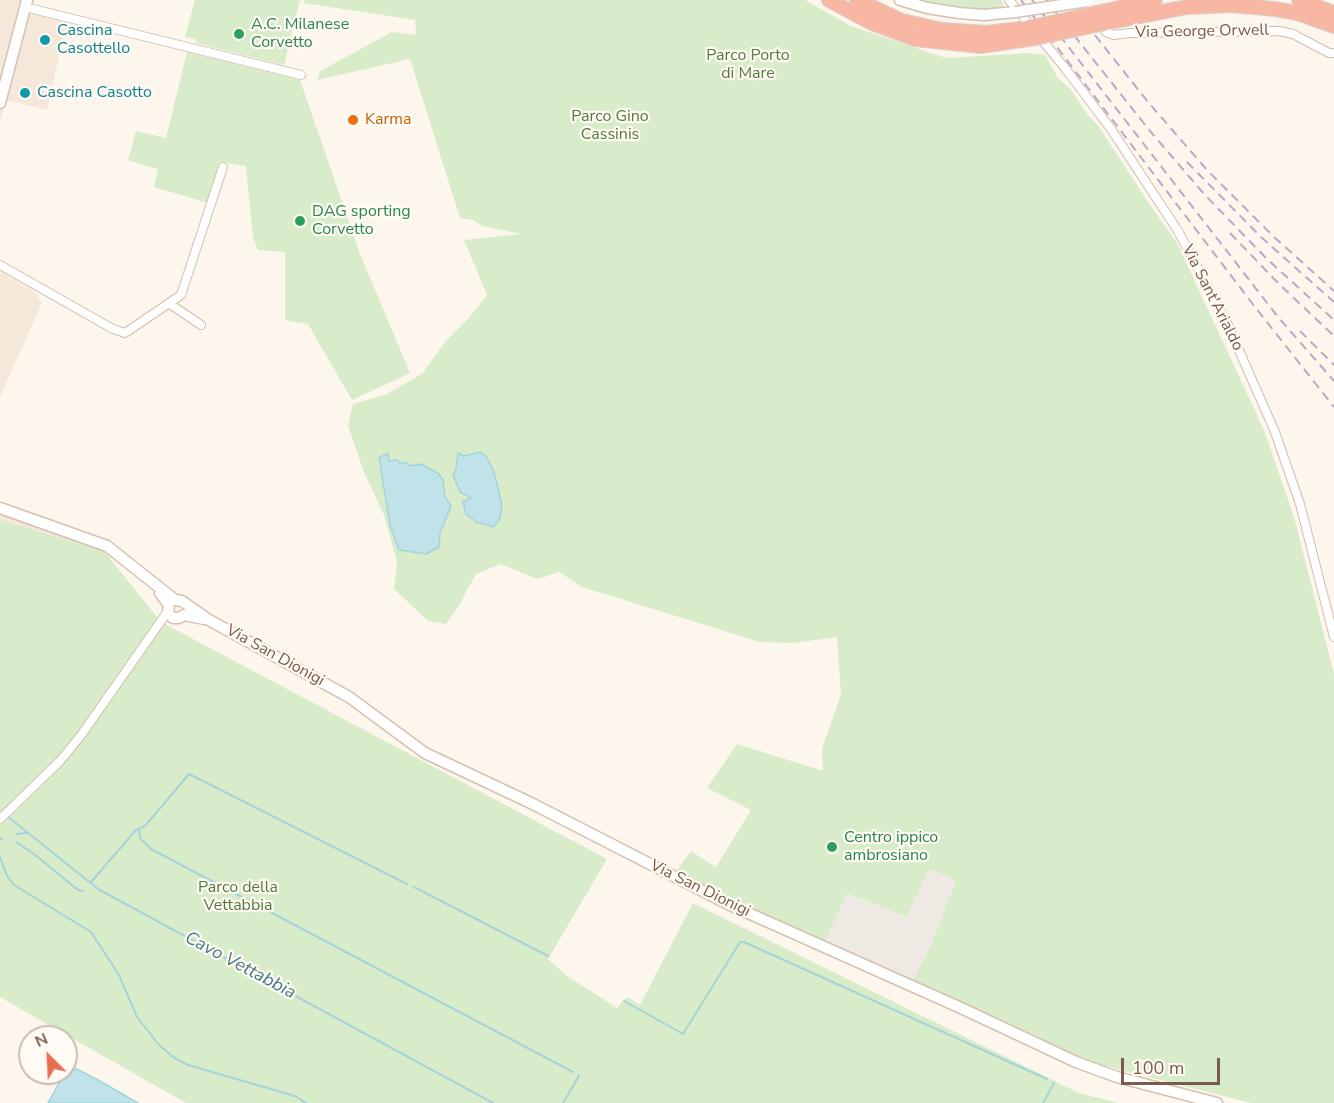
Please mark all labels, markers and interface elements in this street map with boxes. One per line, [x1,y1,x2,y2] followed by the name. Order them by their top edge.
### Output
[251,15,349,53] place label: A.C. Milanese Corvetto
[57,21,130,59] place label: Cascina Casottello
[1135,21,1269,43] street label: Via George Orwell
[232,27,246,41] marker: A.C. Milanese Corvetto
[38,33,52,47] marker: Cascina Casottello
[706,46,790,84] park label: Parco Porto di Mare
[37,83,152,103] place label: Cascina Casotto
[18,86,32,100] marker: Cascina Casotto
[571,107,649,145] park label: Parco Gino Cassinis
[365,110,411,130] place label: Karma
[346,113,360,127] marker: Karma
[312,202,411,240] place label: DAG sporting Corvetto
[293,214,307,228] marker: DAG sporting Corvetto
[1177,242,1247,354] street label: Via Sant'Arialdo
[223,621,327,691] street label: Via San Dionigi
[844,828,938,866] place label: Centro ippico ambrosiano
[825,840,839,854] marker: Centro ippico ambrosiano
[647,856,753,922] street label: Via San Dionigi
[198,878,278,916] park label: Parco della Vettabbia
[181,928,299,1004] water label: Cavo Vettabbia
[18,1025,78,1085] north arrow
[32,1028,51,1053] text: N
[1124,1046,1223,1084] scale bar
[1132,1056,1184,1080] text: 100 m

